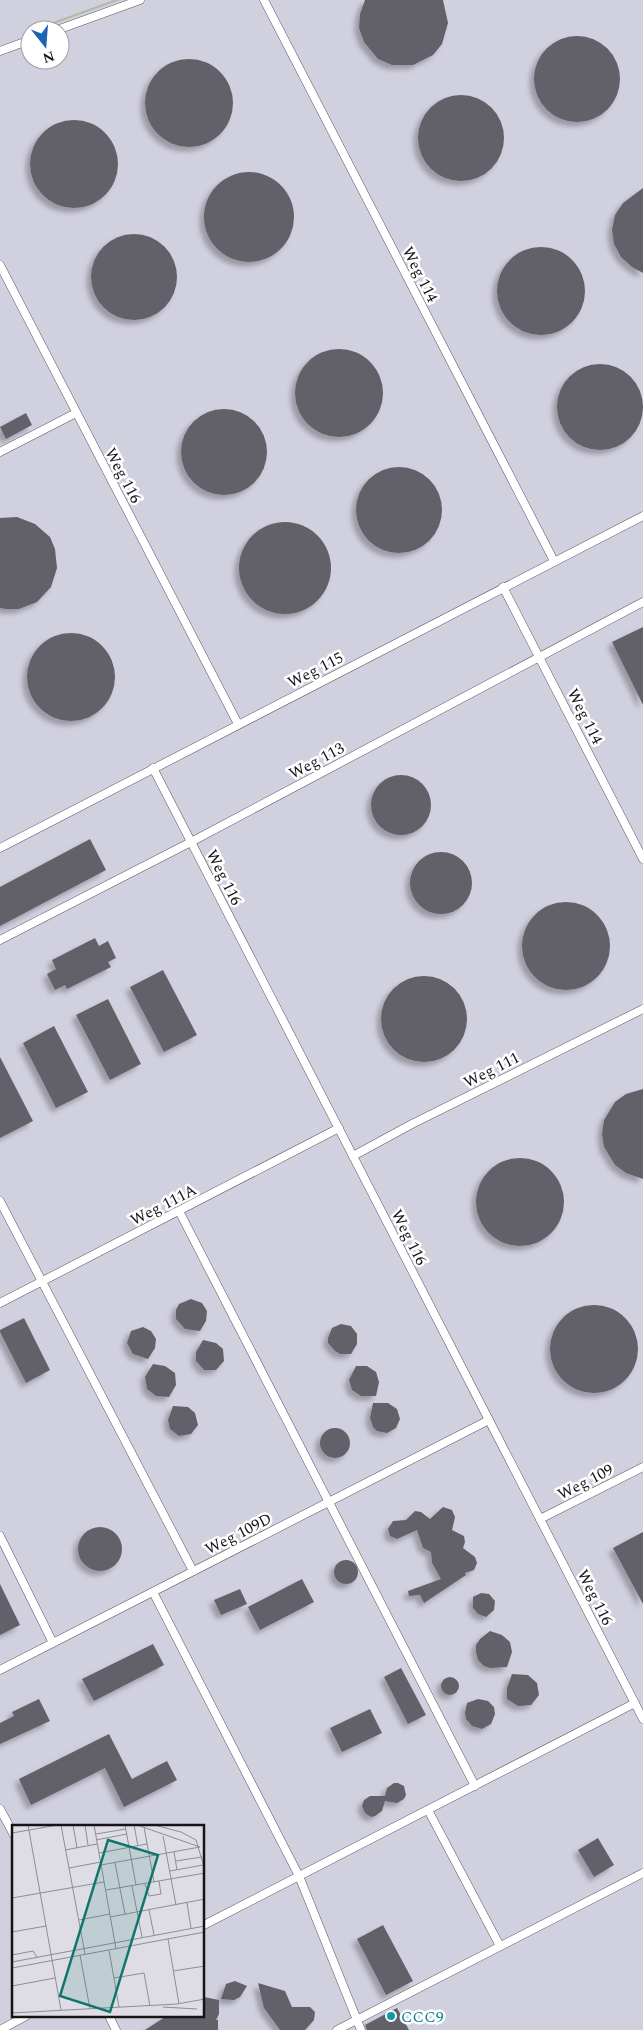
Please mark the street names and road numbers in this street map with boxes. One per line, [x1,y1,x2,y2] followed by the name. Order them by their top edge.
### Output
[396,242,444,307] street label: Weg 114
[98,443,148,508] street label: Weg 116
[283,646,348,694] street label: Weg 115
[561,684,609,749] street label: Weg 114
[284,736,349,786] street label: Weg 113
[200,845,248,910] street label: Weg 116
[459,1046,524,1094] street label: Weg 111
[126,1178,201,1232] street label: Weg 111A
[385,1205,433,1270] street label: Weg 116
[553,1458,618,1506] street label: Weg 109
[201,1507,276,1561] street label: Weg 109D
[571,1565,619,1630] street label: Weg 116

